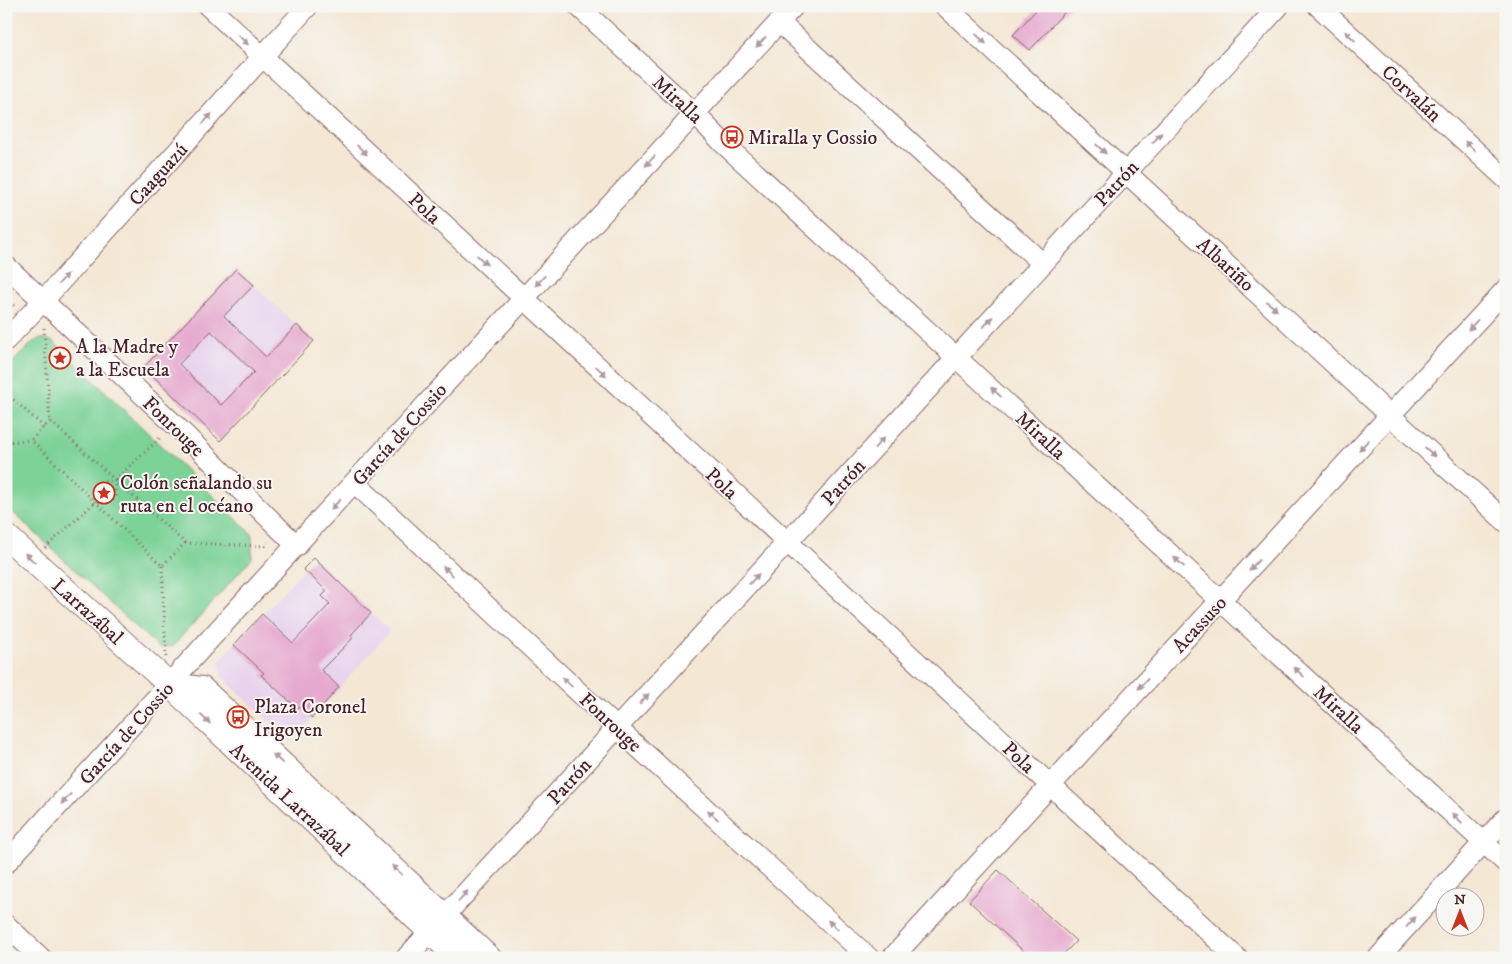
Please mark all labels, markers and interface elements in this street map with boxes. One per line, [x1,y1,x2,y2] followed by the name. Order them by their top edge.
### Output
[1345,30,1357,42] one-way arrow
[974,33,986,45] one-way arrow
[237,34,249,46] one-way arrow
[755,36,767,48] one-way arrow
[1376,60,1447,128] street label: Corvalán
[647,71,708,130] street label: Miralla
[201,113,212,125] one-way arrow
[720,125,744,149] bus stop icon: Miralla y Cossio
[748,126,877,151] place label: Miralla y Cossio
[1151,133,1163,145] one-way arrow
[124,138,194,212] street label: Caaguazú
[1464,140,1476,152] one-way arrow
[1094,143,1106,155] one-way arrow
[356,144,368,156] one-way arrow
[644,155,656,167] one-way arrow
[1089,155,1145,212] street label: Patrón
[403,188,446,231] street label: Pola
[1191,233,1259,298] street label: Albariño
[475,254,487,266] one-way arrow
[57,273,69,285] one-way arrow
[534,274,546,286] one-way arrow
[1265,300,1277,312] one-way arrow
[982,317,994,329] one-way arrow
[1467,319,1479,331] one-way arrow
[76,335,179,383] place label: A la Madre y a la Escuela
[48,346,72,370] place icon: A la Madre y a la Escuela
[595,365,607,377] one-way arrow
[347,378,453,492] street label: García de Cossio
[990,386,1002,398] one-way arrow
[137,391,209,463] street label: Fonrouge
[1010,407,1071,466] street label: Miralla
[873,437,885,449] one-way arrow
[1358,439,1369,452] one-way arrow
[1424,446,1436,458] one-way arrow
[817,454,872,511] street label: Patrón
[700,463,743,506] street label: Pola
[120,471,272,519] place label: Colón señalando su ruta en el océano
[92,481,116,505] place icon: Colón señalando su ruta en el océano
[330,497,342,509] one-way arrow
[24,552,36,564] one-way arrow
[1174,556,1186,568] one-way arrow
[1248,558,1259,571] one-way arrow
[443,565,455,577] one-way arrow
[46,574,128,651] street label: Larrazábal
[748,574,760,586] one-way arrow
[1167,591,1233,659] street label: Acassuso
[1293,666,1305,678] one-way arrow
[562,676,574,688] one-way arrow
[74,677,180,791] street label: García de Cossio
[1137,678,1149,690] one-way arrow
[1308,681,1369,740] street label: Miralla
[573,688,647,758] street label: Fonrouge
[638,693,650,705] one-way arrow
[254,695,366,743] place label: Plaza Coronel Irigoyen
[226,705,250,729] bus stop icon: Plaza Coronel Irigoyen
[199,713,211,725] one-way arrow
[997,737,1040,780] street label: Pola
[224,738,354,862] street label: Avenida Larrazábal
[272,753,284,765] one-way arrow
[543,753,598,810] street label: Patrón
[60,792,72,804] one-way arrow
[707,809,719,821] one-way arrow
[1451,812,1463,824] one-way arrow
[391,864,403,876] one-way arrow
[1434,886,1484,936] north arrow
[457,890,469,902] one-way arrow
[1454,891,1466,909] text: N
[1405,916,1417,928] one-way arrow
[827,919,839,931] one-way arrow

